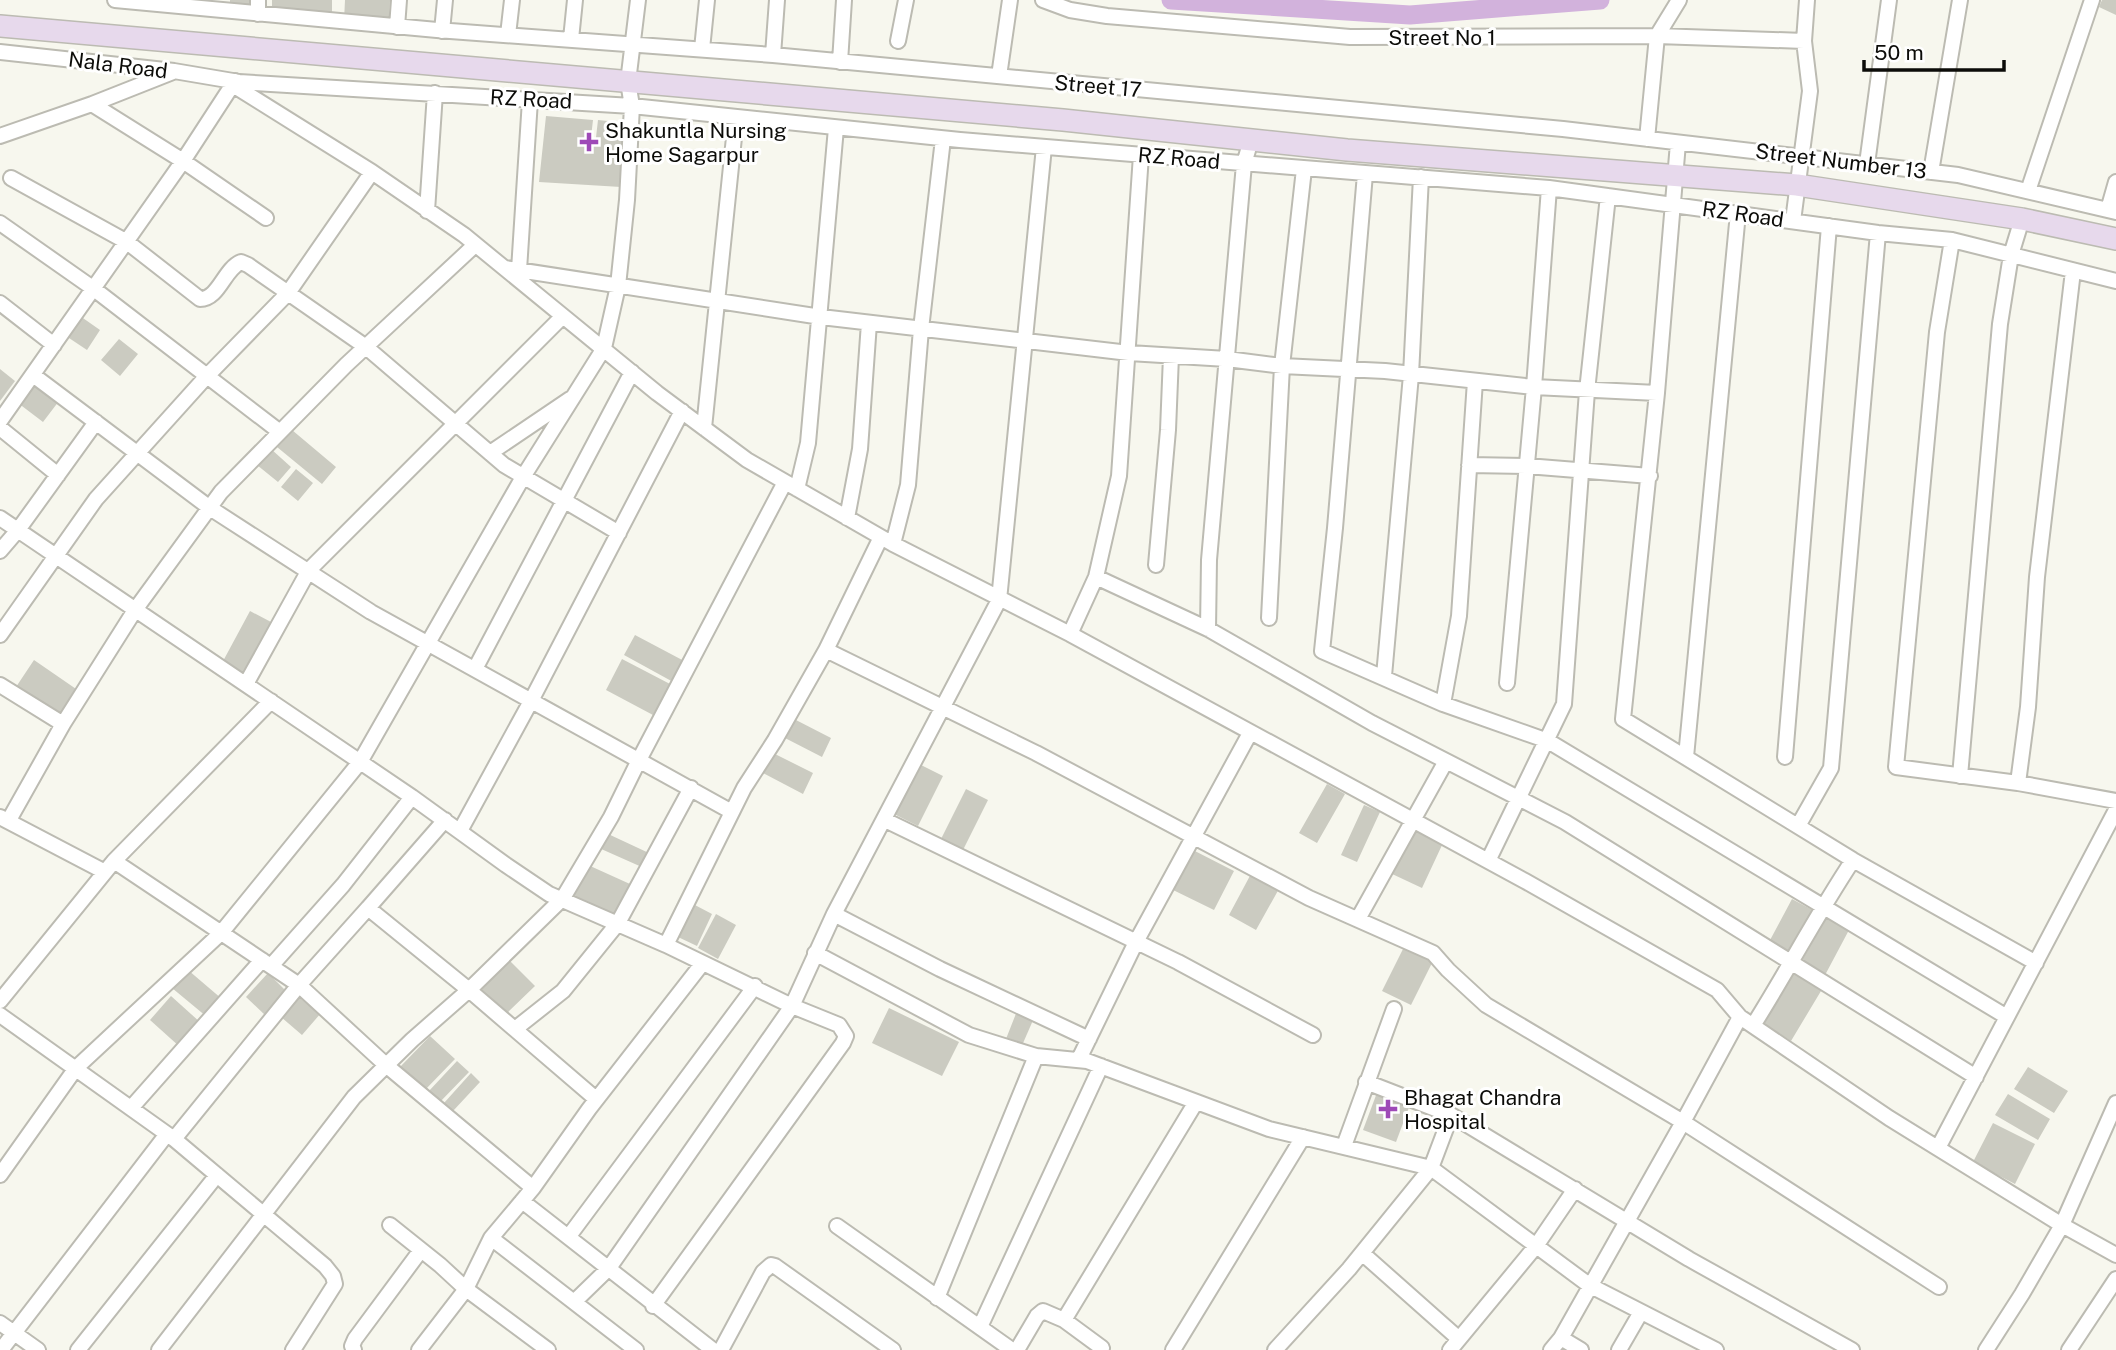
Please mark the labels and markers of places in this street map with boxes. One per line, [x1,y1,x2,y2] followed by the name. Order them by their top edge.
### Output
[605,118,787,167] place label: Shakuntla Nursing Home Sagarpur
[579,132,599,152] marker: Shakuntla Nursing Home Sagarpur
[1404,1085,1561,1134] place label: Bhagat Chandra Hospital
[1378,1099,1398,1119] marker: Bhagat Chandra Hospital

